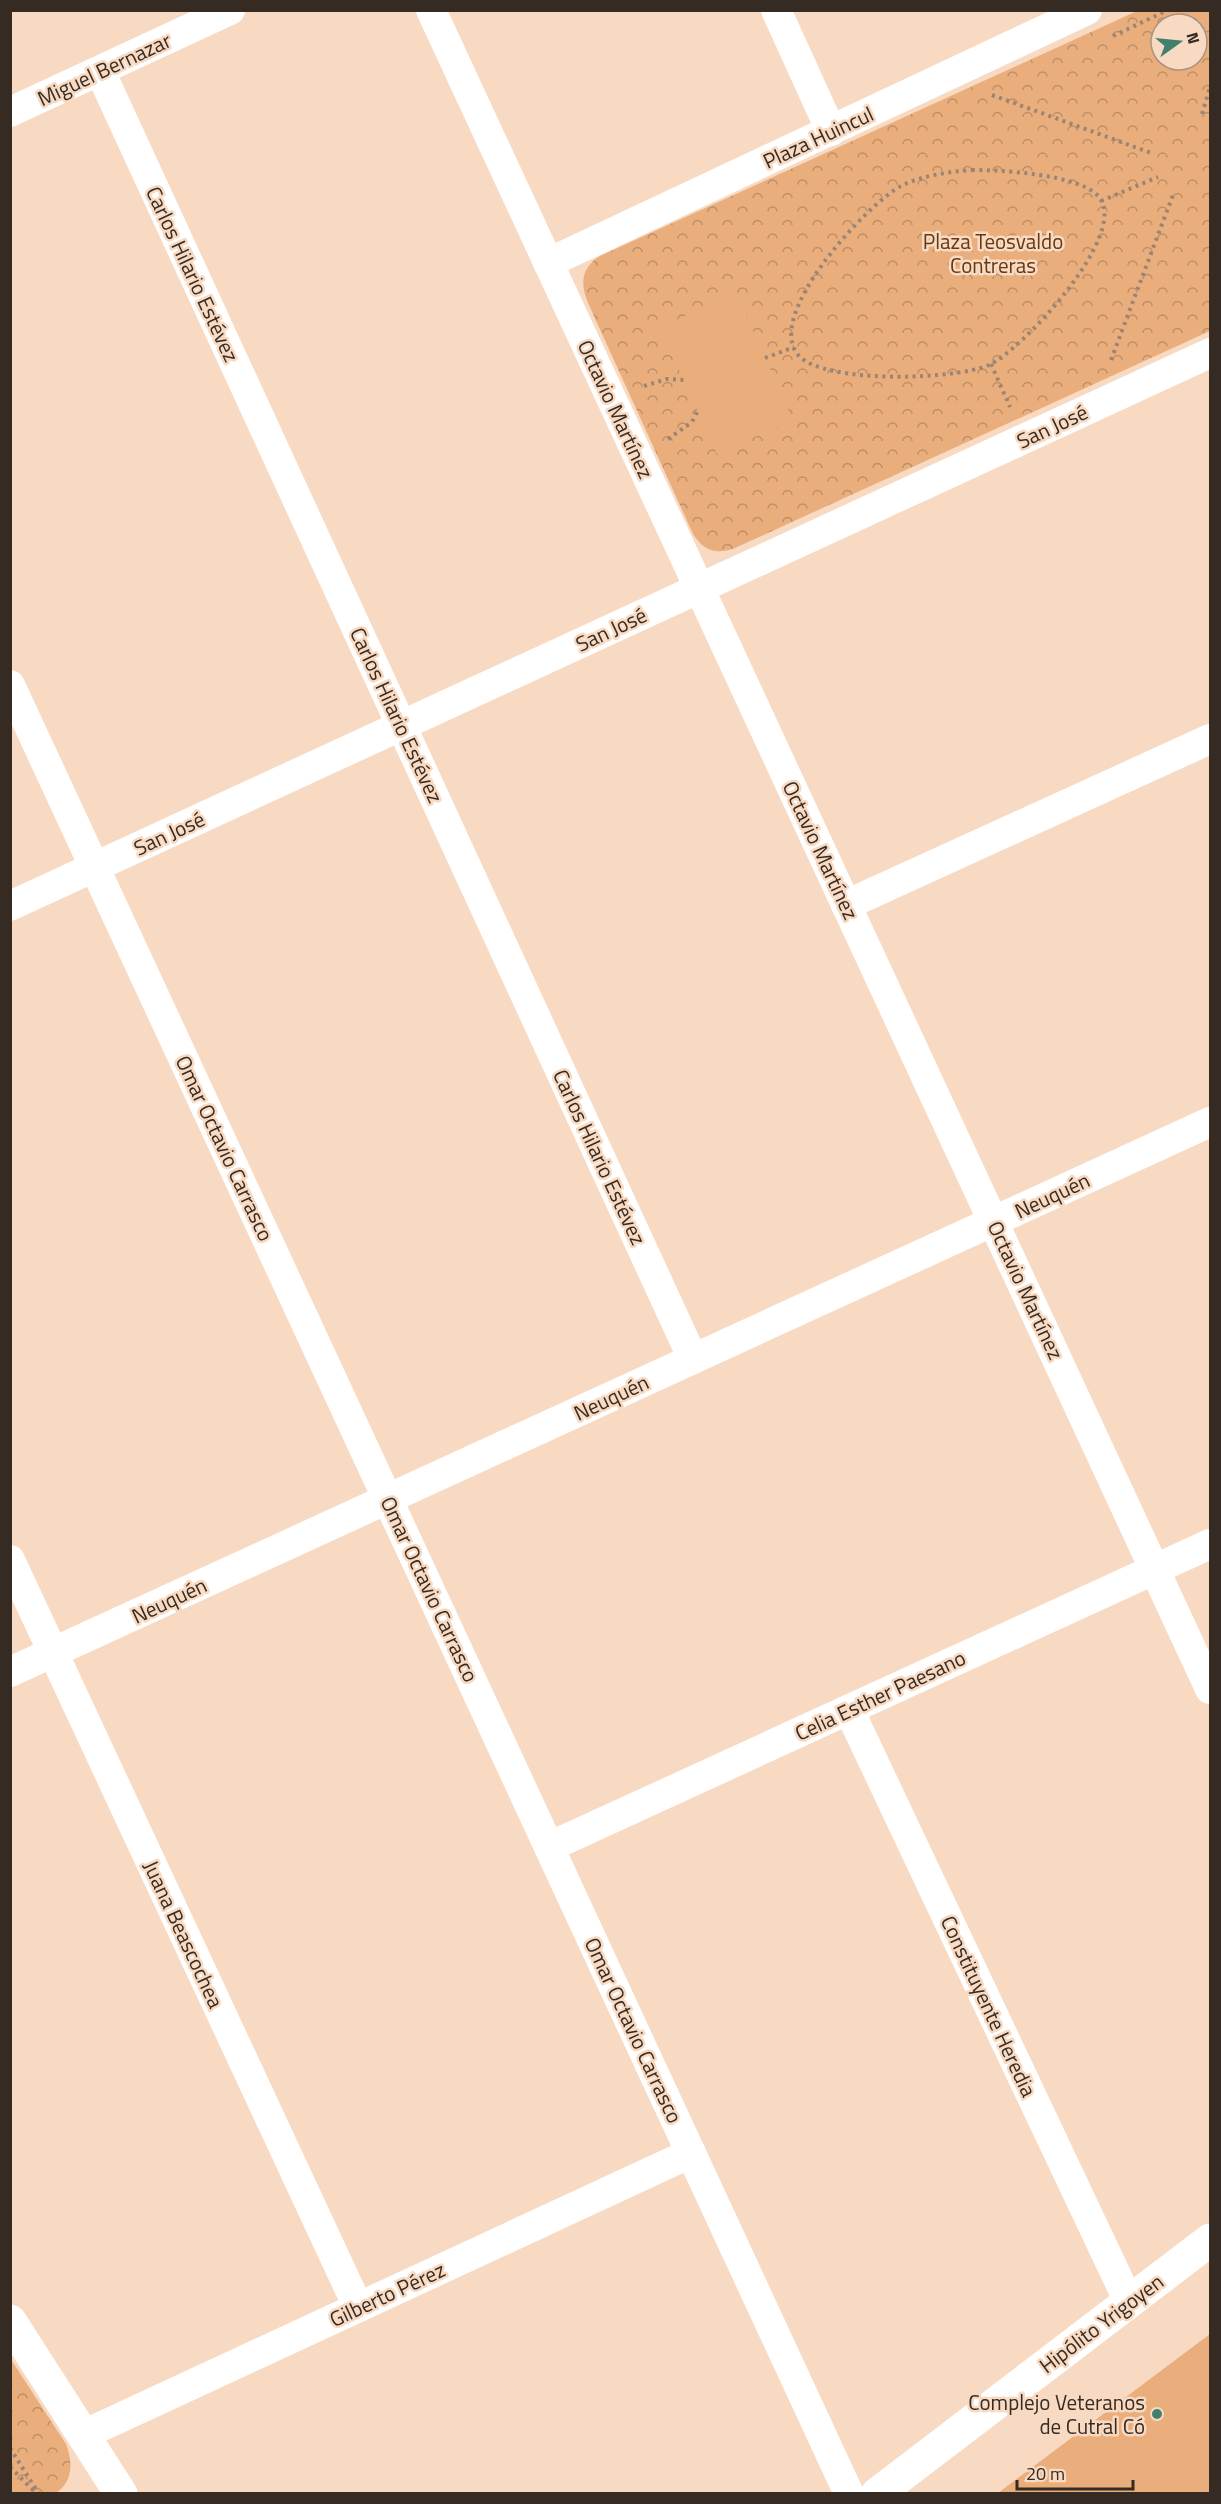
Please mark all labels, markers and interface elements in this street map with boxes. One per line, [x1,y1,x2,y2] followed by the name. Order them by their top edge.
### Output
[1149,12,1209,72] north arrow
[32,24,176,114] street label: Miguel Bernazar
[1180,30,1207,47] text: N
[757,97,879,177] street label: Plaza Huincul
[138,181,248,367] street label: Carlos Hilario Estévez
[923,225,1063,281] park label: Plaza Teosvaldo Contreras
[570,334,662,484] street label: Octavio Martínez
[1011,396,1093,456] street label: San José
[570,599,652,659] street label: San José
[342,622,452,808] street label: Carlos Hilario Estévez
[775,775,867,925] street label: Octavio Martínez
[128,803,210,863] street label: San José
[168,1050,282,1246] street label: Omar Octavio Carrasco
[545,1064,655,1250] street label: Carlos Hilario Estévez
[1009,1164,1095,1226] street label: Neuquén
[980,1215,1072,1365] street label: Octavio Martínez
[568,1366,654,1428] street label: Neuquén
[373,1491,487,1687] street label: Omar Octavio Carrasco
[126,1569,212,1631] street label: Neuquén
[789,1641,971,1749] street label: Celia Esther Paesano
[136,1855,232,2014] street label: Juana Beascochea
[933,1910,1045,2102] street label: Constituyente Heredia
[577,1932,691,2128] street label: Omar Octavio Carrasco
[324,2253,450,2335] street label: Gilberto Pérez
[1032,2265,1170,2381] street label: Hipólito Yrigoyen
[968,2386,1145,2442] place label: Complejo Veteranos de Cutral Có
[1150,2407,1164,2421] marker: Complejo Veteranos de Cutral Có
[1017,2453,1132,2491] scale bar
[1026,2460,1065,2487] text: 20 m

